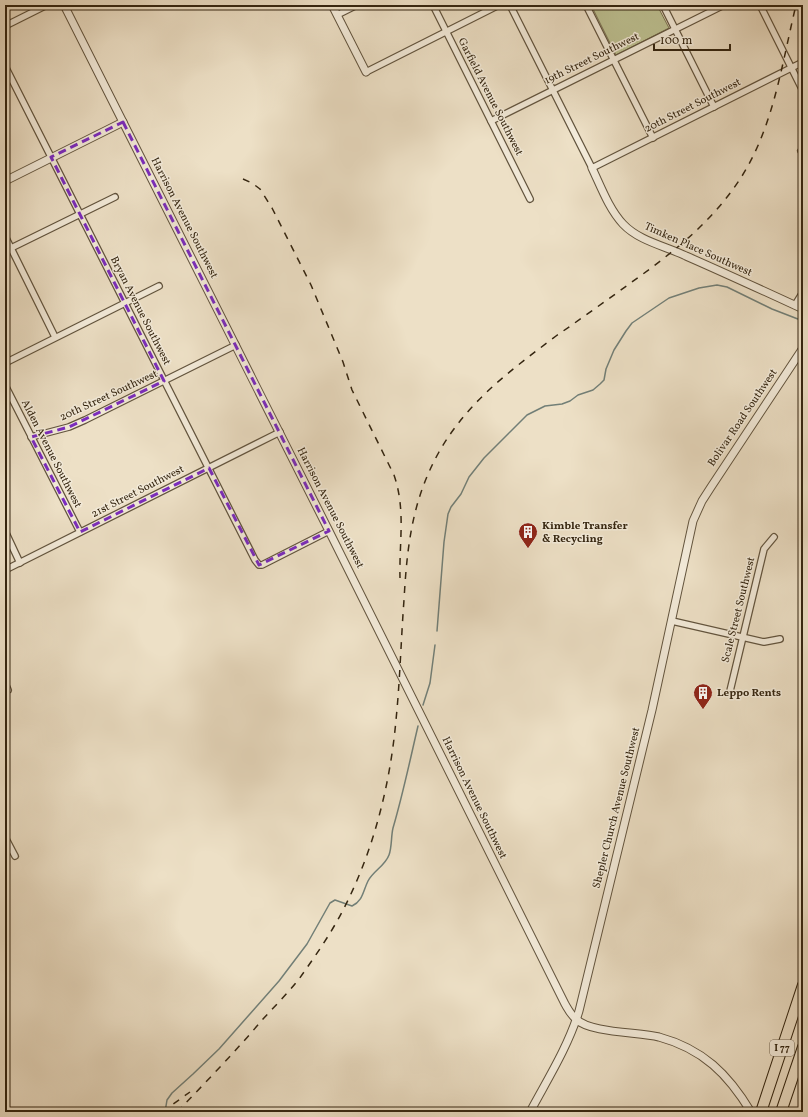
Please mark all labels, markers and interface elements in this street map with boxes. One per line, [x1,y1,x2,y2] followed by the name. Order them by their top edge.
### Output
[654,26,730,52] scale bar
[542,29,642,89] street label: 19th Street Southwest
[660,33,693,49] text: 100 m
[454,35,526,159] street label: Garfield Avenue Southwest
[642,75,744,137] street label: 20th Street Southwest
[147,155,221,281] street label: Harrison Avenue Southwest
[642,219,754,281] street label: Timken Place Southwest
[106,254,174,368] street label: Bryan Avenue Southwest
[705,366,781,470] street label: Bolivar Road Southwest
[58,367,160,425] street label: 20th Street Southwest
[17,397,85,511] street label: Alden Avenue Southwest
[293,445,367,571] street label: Harrison Avenue Southwest
[89,462,187,522] street label: 21st Street Southwest
[542,519,628,547] place label: Kimble Transfer & Recycling
[517,521,539,549] building icon: Kimble Transfer & Recycling
[719,555,759,664] street label: Scale Street Southwest
[692,682,714,710] building icon: Leppo Rents
[717,686,781,701] place label: Leppo Rents
[590,726,644,890] street label: Shepler Church Avenue Southwest
[438,734,510,862] street label: Harrison Avenue Southwest
[770,1040,794,1056] road number: I 77

